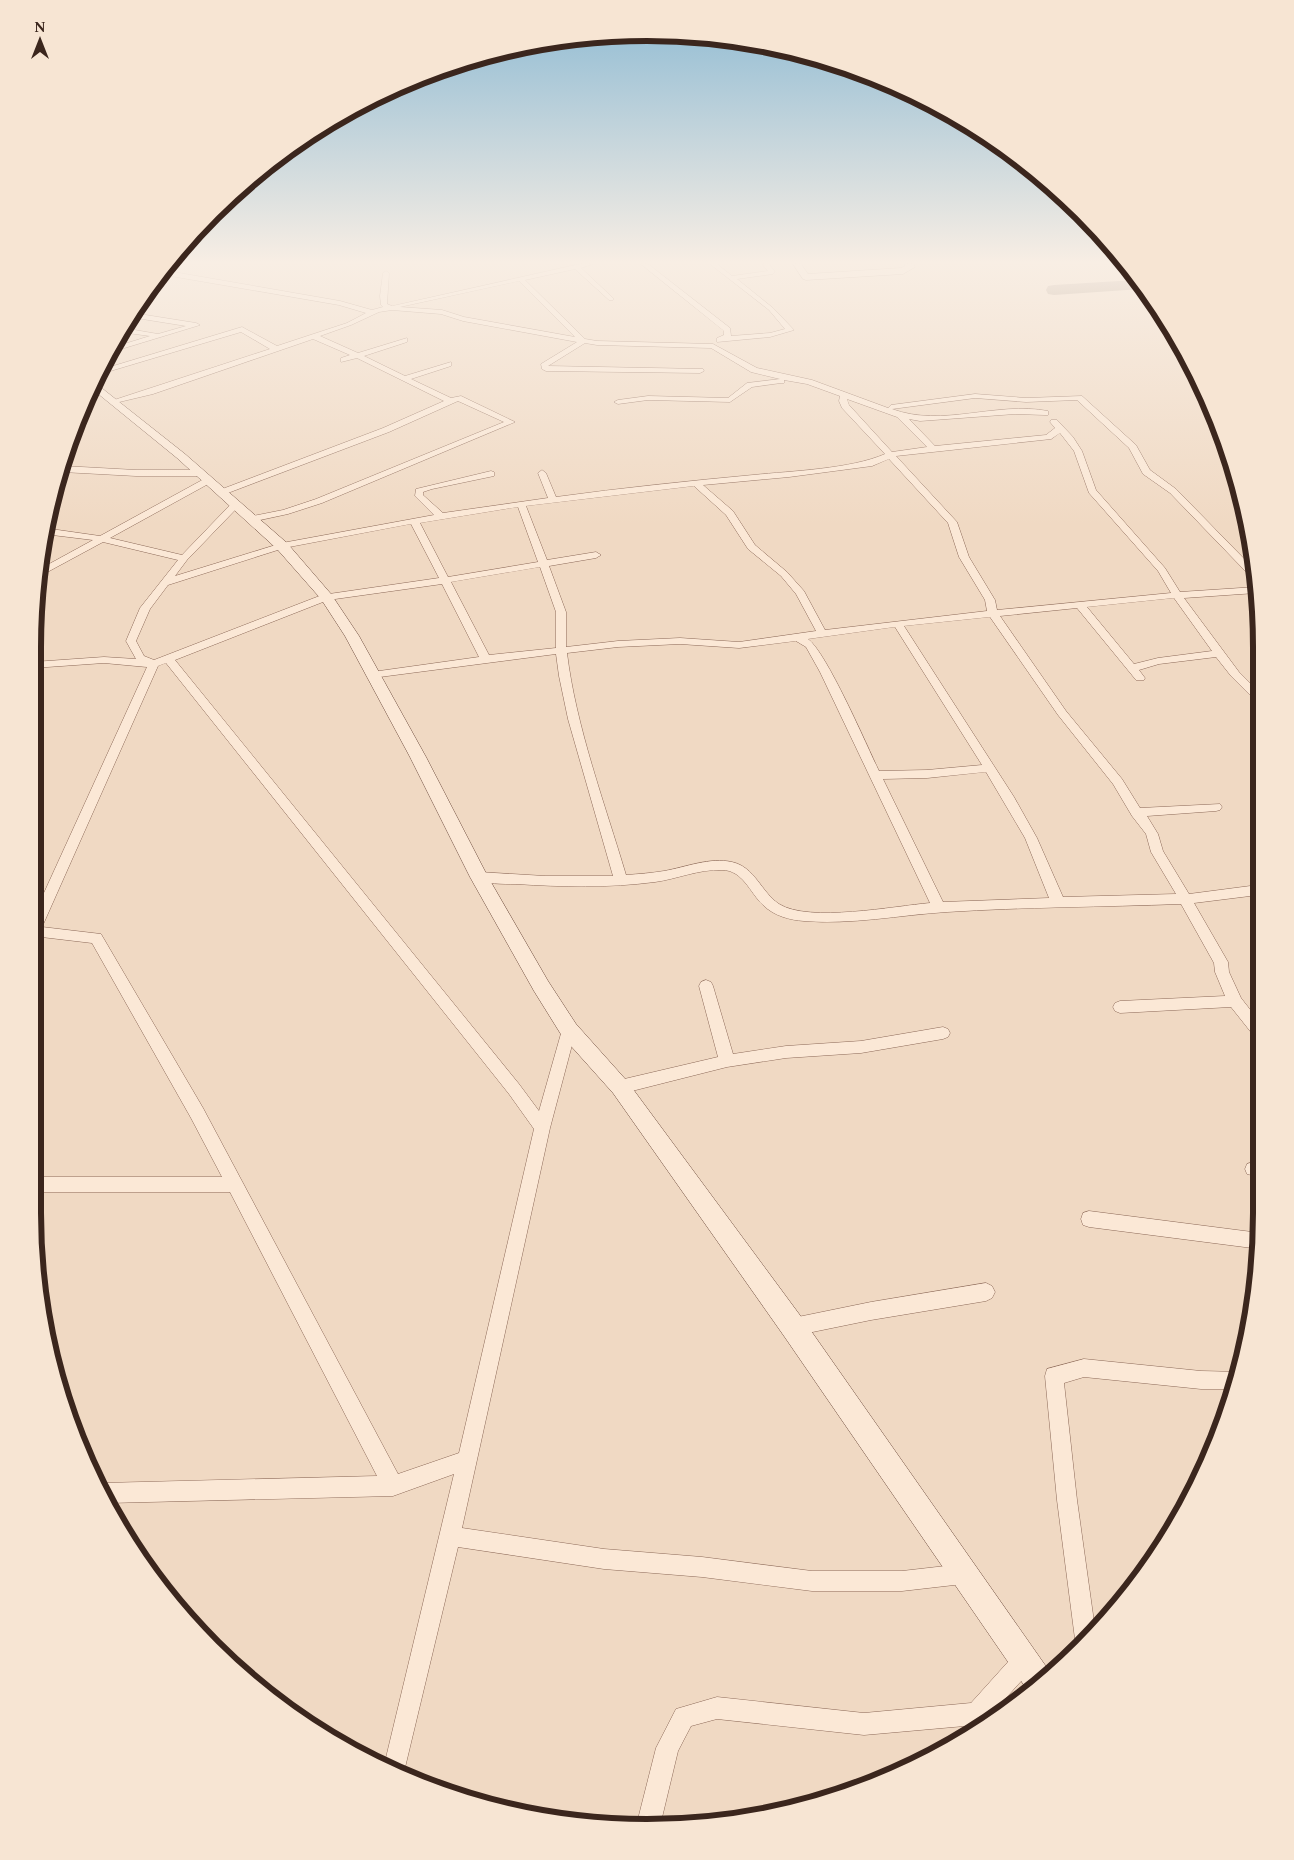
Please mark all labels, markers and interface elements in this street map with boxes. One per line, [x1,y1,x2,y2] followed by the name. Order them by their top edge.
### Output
[15,15,65,65] north arrow
[34,17,46,38] text: N

